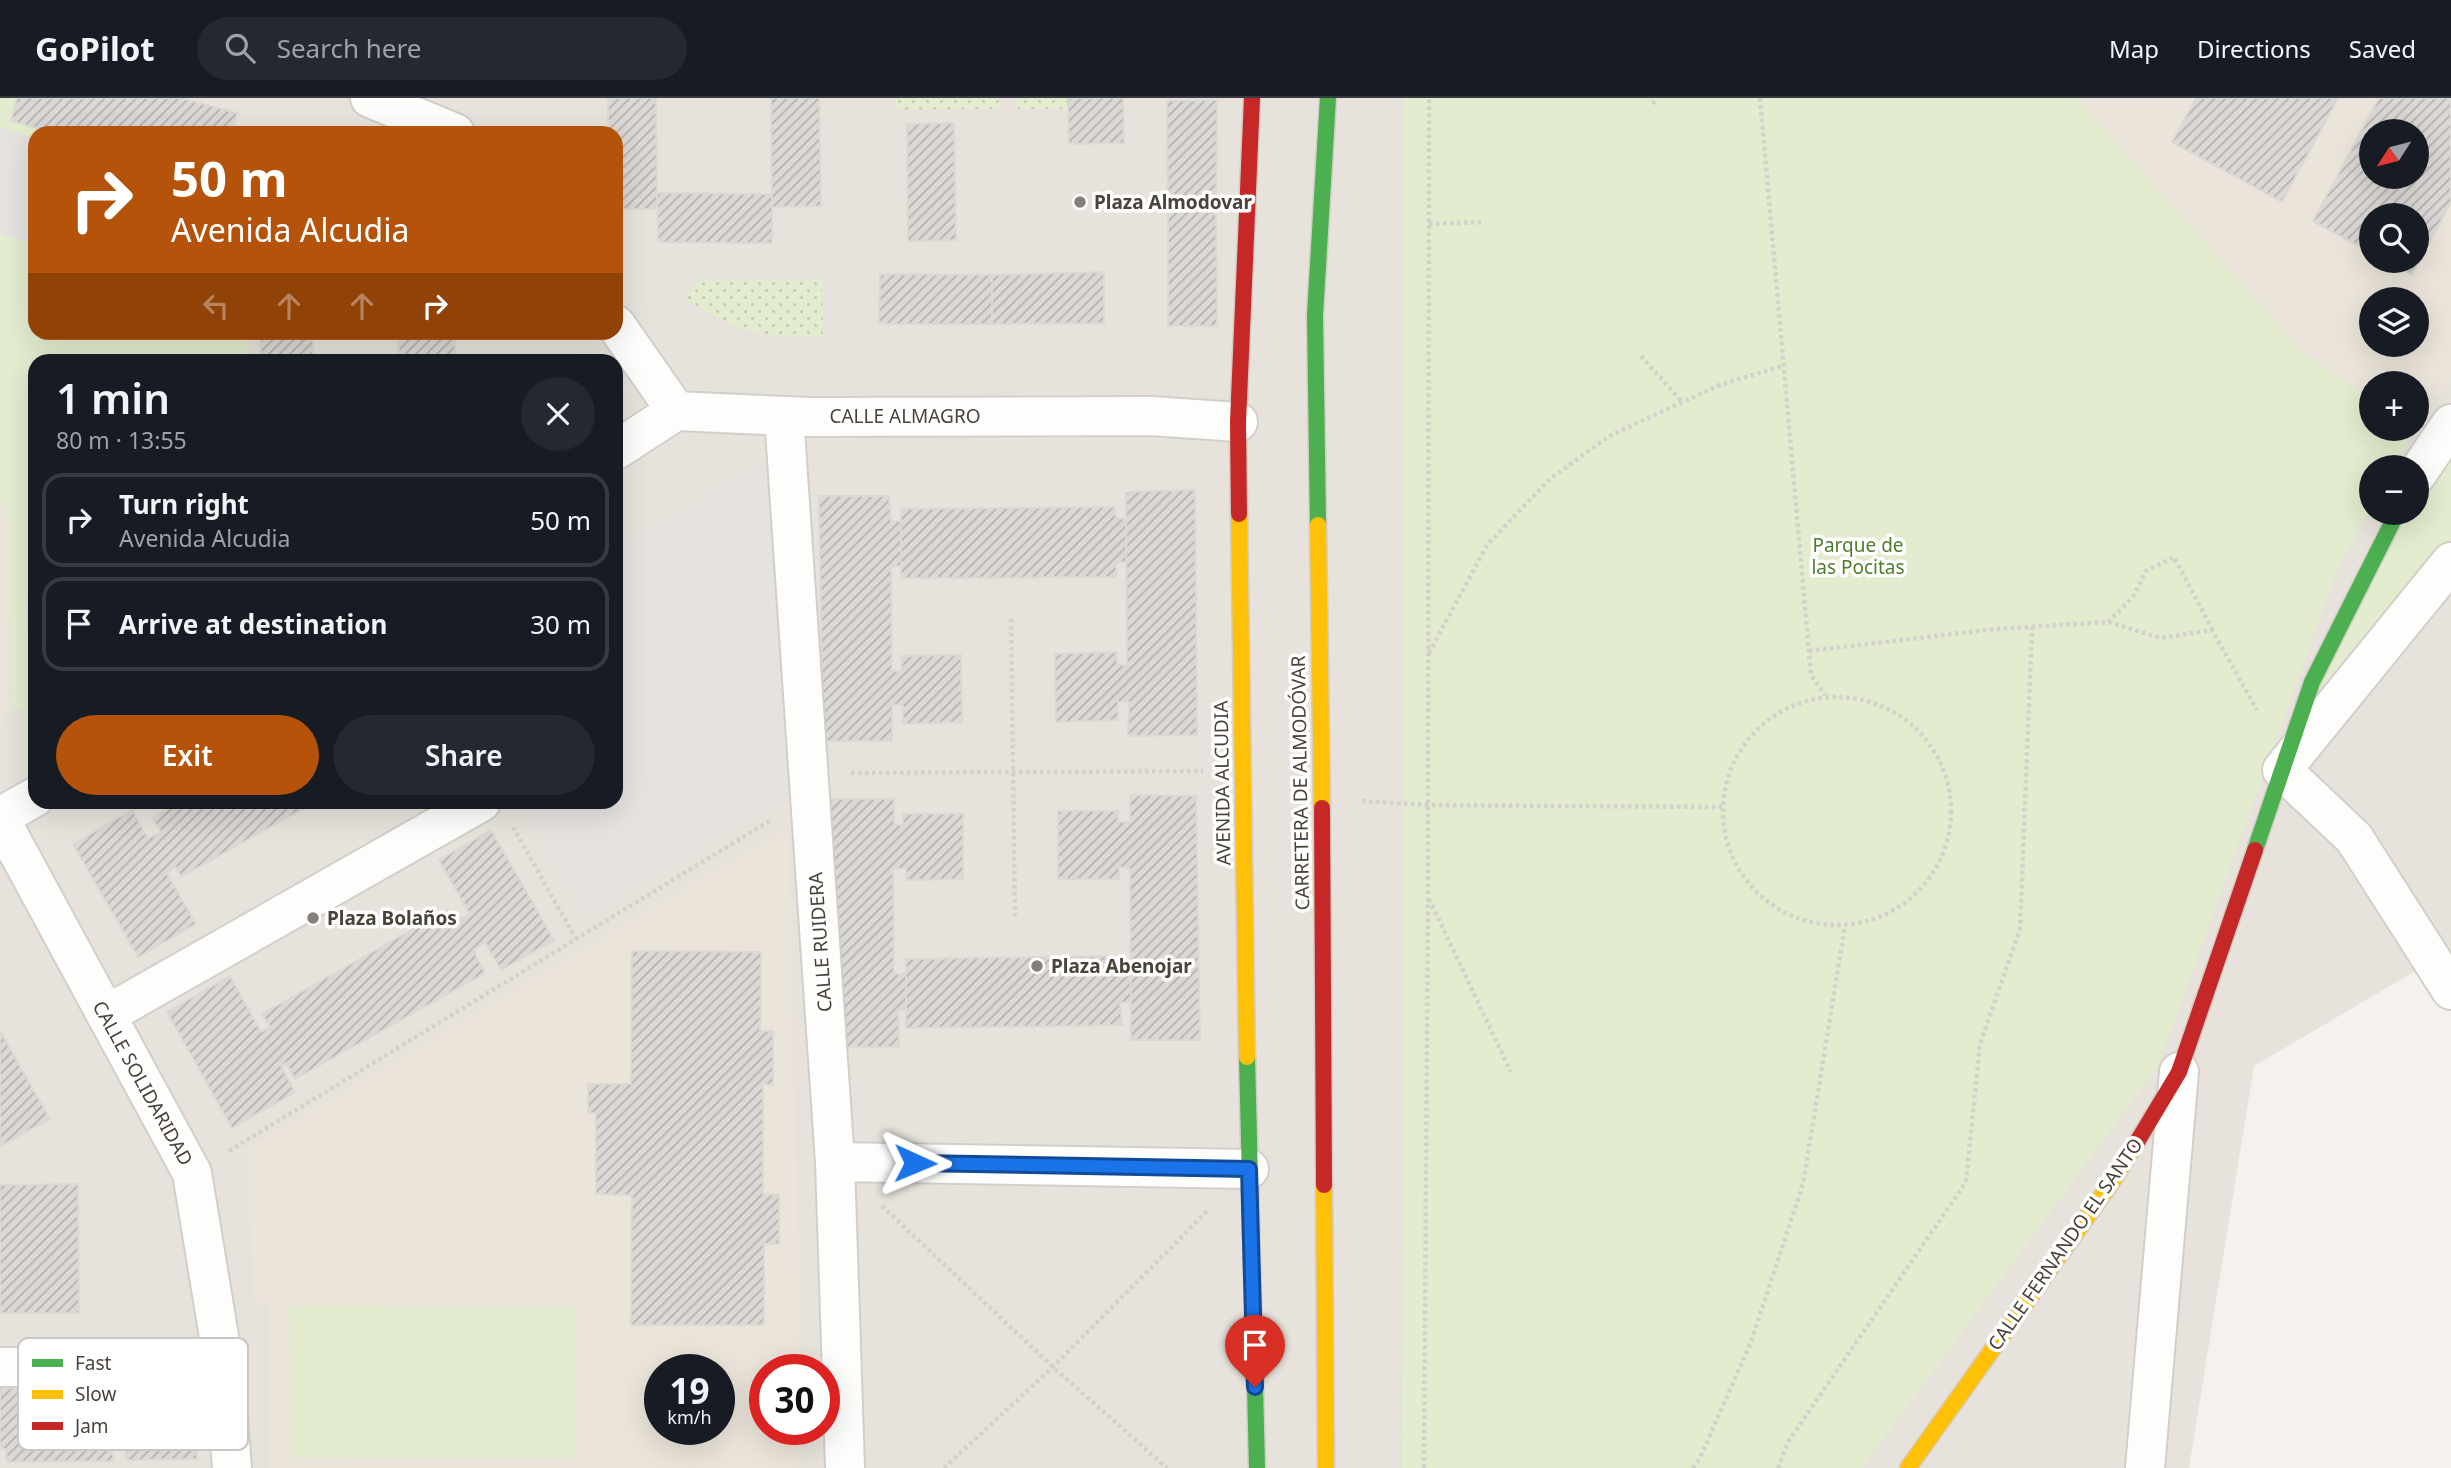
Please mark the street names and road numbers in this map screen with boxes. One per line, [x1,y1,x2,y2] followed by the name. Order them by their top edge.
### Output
[829,403,981,429] street label: CALLE ALMAGRO
[1285,655,1315,911] street label: CARRETERA DE ALMODÓVAR
[1208,700,1236,866] street label: AVENIDA ALCUDIA
[802,870,838,1013] street label: CALLE RUIDERA
[87,996,199,1170] street label: CALLE SOLIDARIDAD
[1982,1133,2148,1355] street label: CALLE FERNANDO EL SANTO

